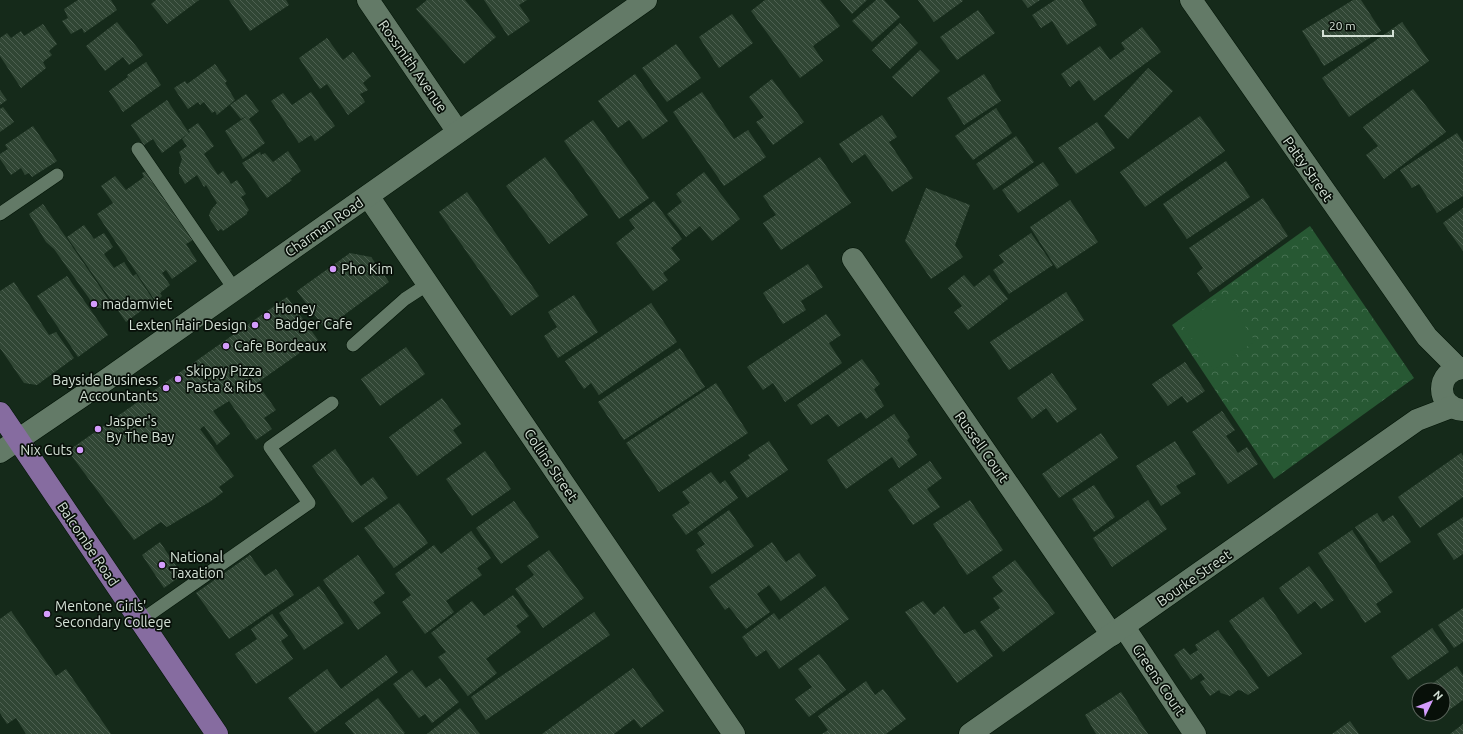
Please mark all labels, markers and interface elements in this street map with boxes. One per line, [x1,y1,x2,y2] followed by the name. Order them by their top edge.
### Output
[1323,12,1393,38] scale bar
[375,17,451,115] street label: Rossmith Avenue
[1329,19,1356,32] text: 20 m
[1280,133,1336,205] street label: Patty Street
[282,194,366,260] street label: Charman Road
[341,261,393,277] place label: Pho Kim
[328,264,338,274] marker: Pho Kim
[102,296,173,312] place label: madamviet
[89,299,99,309] marker: madamviet
[275,300,352,332] place label: Honey Badger Cafe
[262,311,272,321] marker: Honey Badger Cafe
[129,317,247,333] place label: Lexten Hair Design
[250,320,260,330] marker: Lexten Hair Design
[234,338,327,354] place label: Cafe Bordeaux
[221,341,231,351] marker: Cafe Bordeaux
[186,363,262,395] place label: Skippy Pizza Pasta & Ribs
[52,372,158,404] place label: Bayside Business Accountants
[173,374,183,384] marker: Skippy Pizza Pasta & Ribs
[161,383,171,393] marker: Bayside Business Accountants
[952,409,1013,486] street label: Russell Court
[106,413,175,445] place label: Jasper's By The Bay
[93,424,103,434] marker: Jasper's By The Bay
[521,426,581,505] street label: Collins Street
[20,442,72,458] place label: Nix Cuts
[75,445,85,455] marker: Nix Cuts
[54,499,122,589] street label: Balcombe Road
[1154,546,1235,610] street label: Bourke Street
[170,549,224,581] place label: National Taxation
[157,560,167,570] marker: National Taxation
[55,598,171,630] place label: Mentone Girls' Secondary College
[42,609,52,619] marker: Mentone Girls' Secondary College
[1129,641,1189,719] street label: Greens Court
[1411,682,1451,722] north arrow
[1431,688,1446,702] text: N

